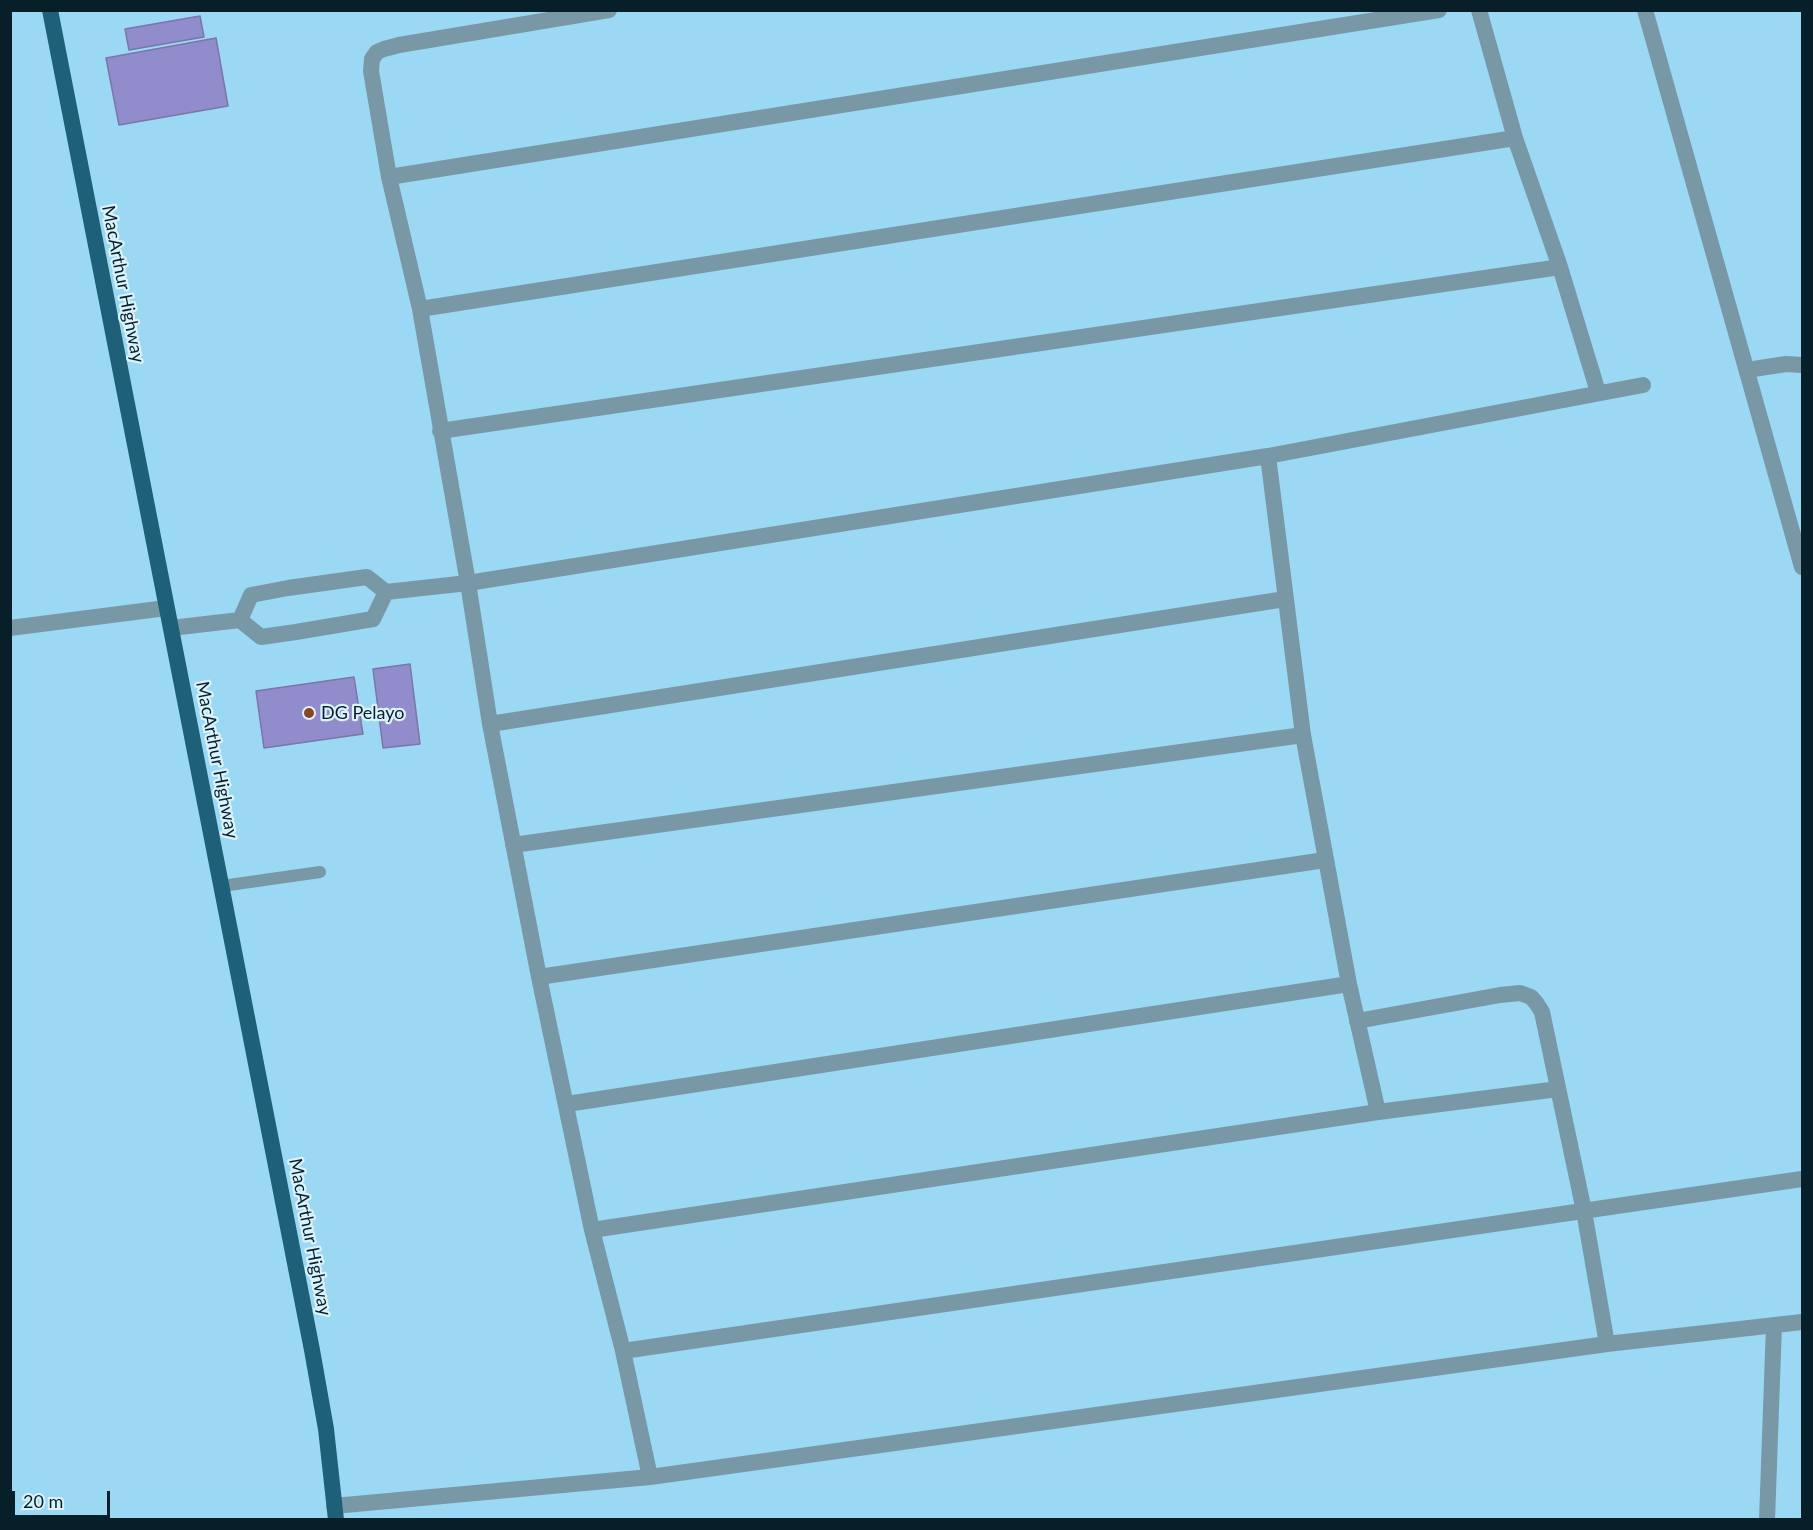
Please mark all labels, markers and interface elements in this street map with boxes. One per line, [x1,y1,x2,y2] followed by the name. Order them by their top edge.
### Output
[97,204,149,364] street label: MacArthur Highway
[191,680,243,840] street label: MacArthur Highway
[321,702,404,724] place label: DG Pelayo
[302,706,316,720] marker: DG Pelayo
[284,1157,336,1317] street label: MacArthur Highway
[15,1479,112,1517] scale bar
[23,1490,63,1512] text: 20 m

